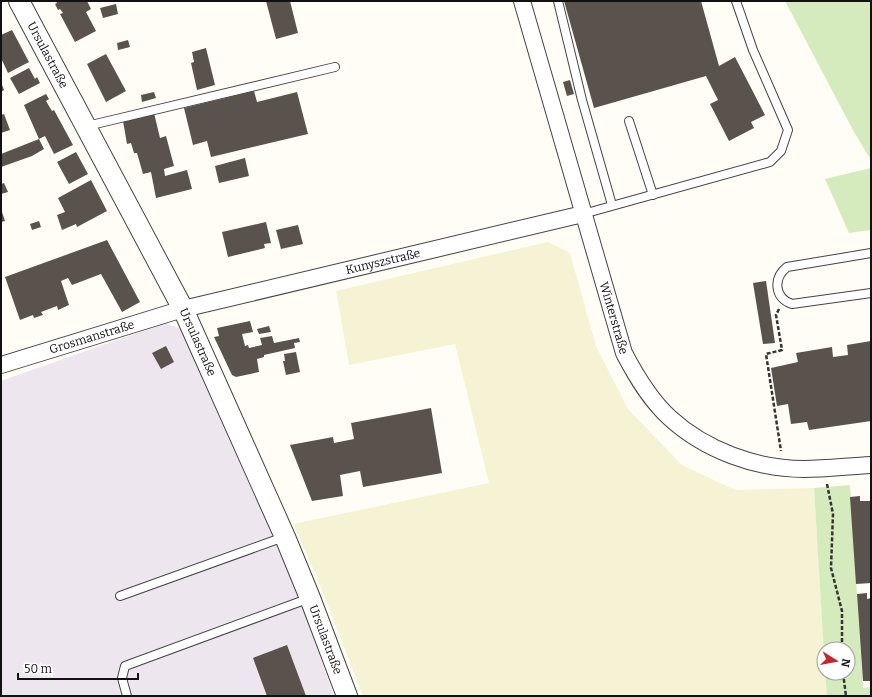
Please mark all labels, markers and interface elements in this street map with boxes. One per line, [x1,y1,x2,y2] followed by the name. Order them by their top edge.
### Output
[24,19,71,90] street label: Ursulastraße
[344,246,422,277] street label: Kunyszstraße
[597,280,631,356] street label: Winterstraße
[176,306,219,378] street label: Ursulastraße
[48,317,136,357] street label: Grosmanstraße
[306,603,345,676] street label: Ursulastraße
[816,641,856,681] north arrow
[18,655,138,681] scale bar
[838,657,853,669] text: N
[24,662,53,676] text: 50 m

